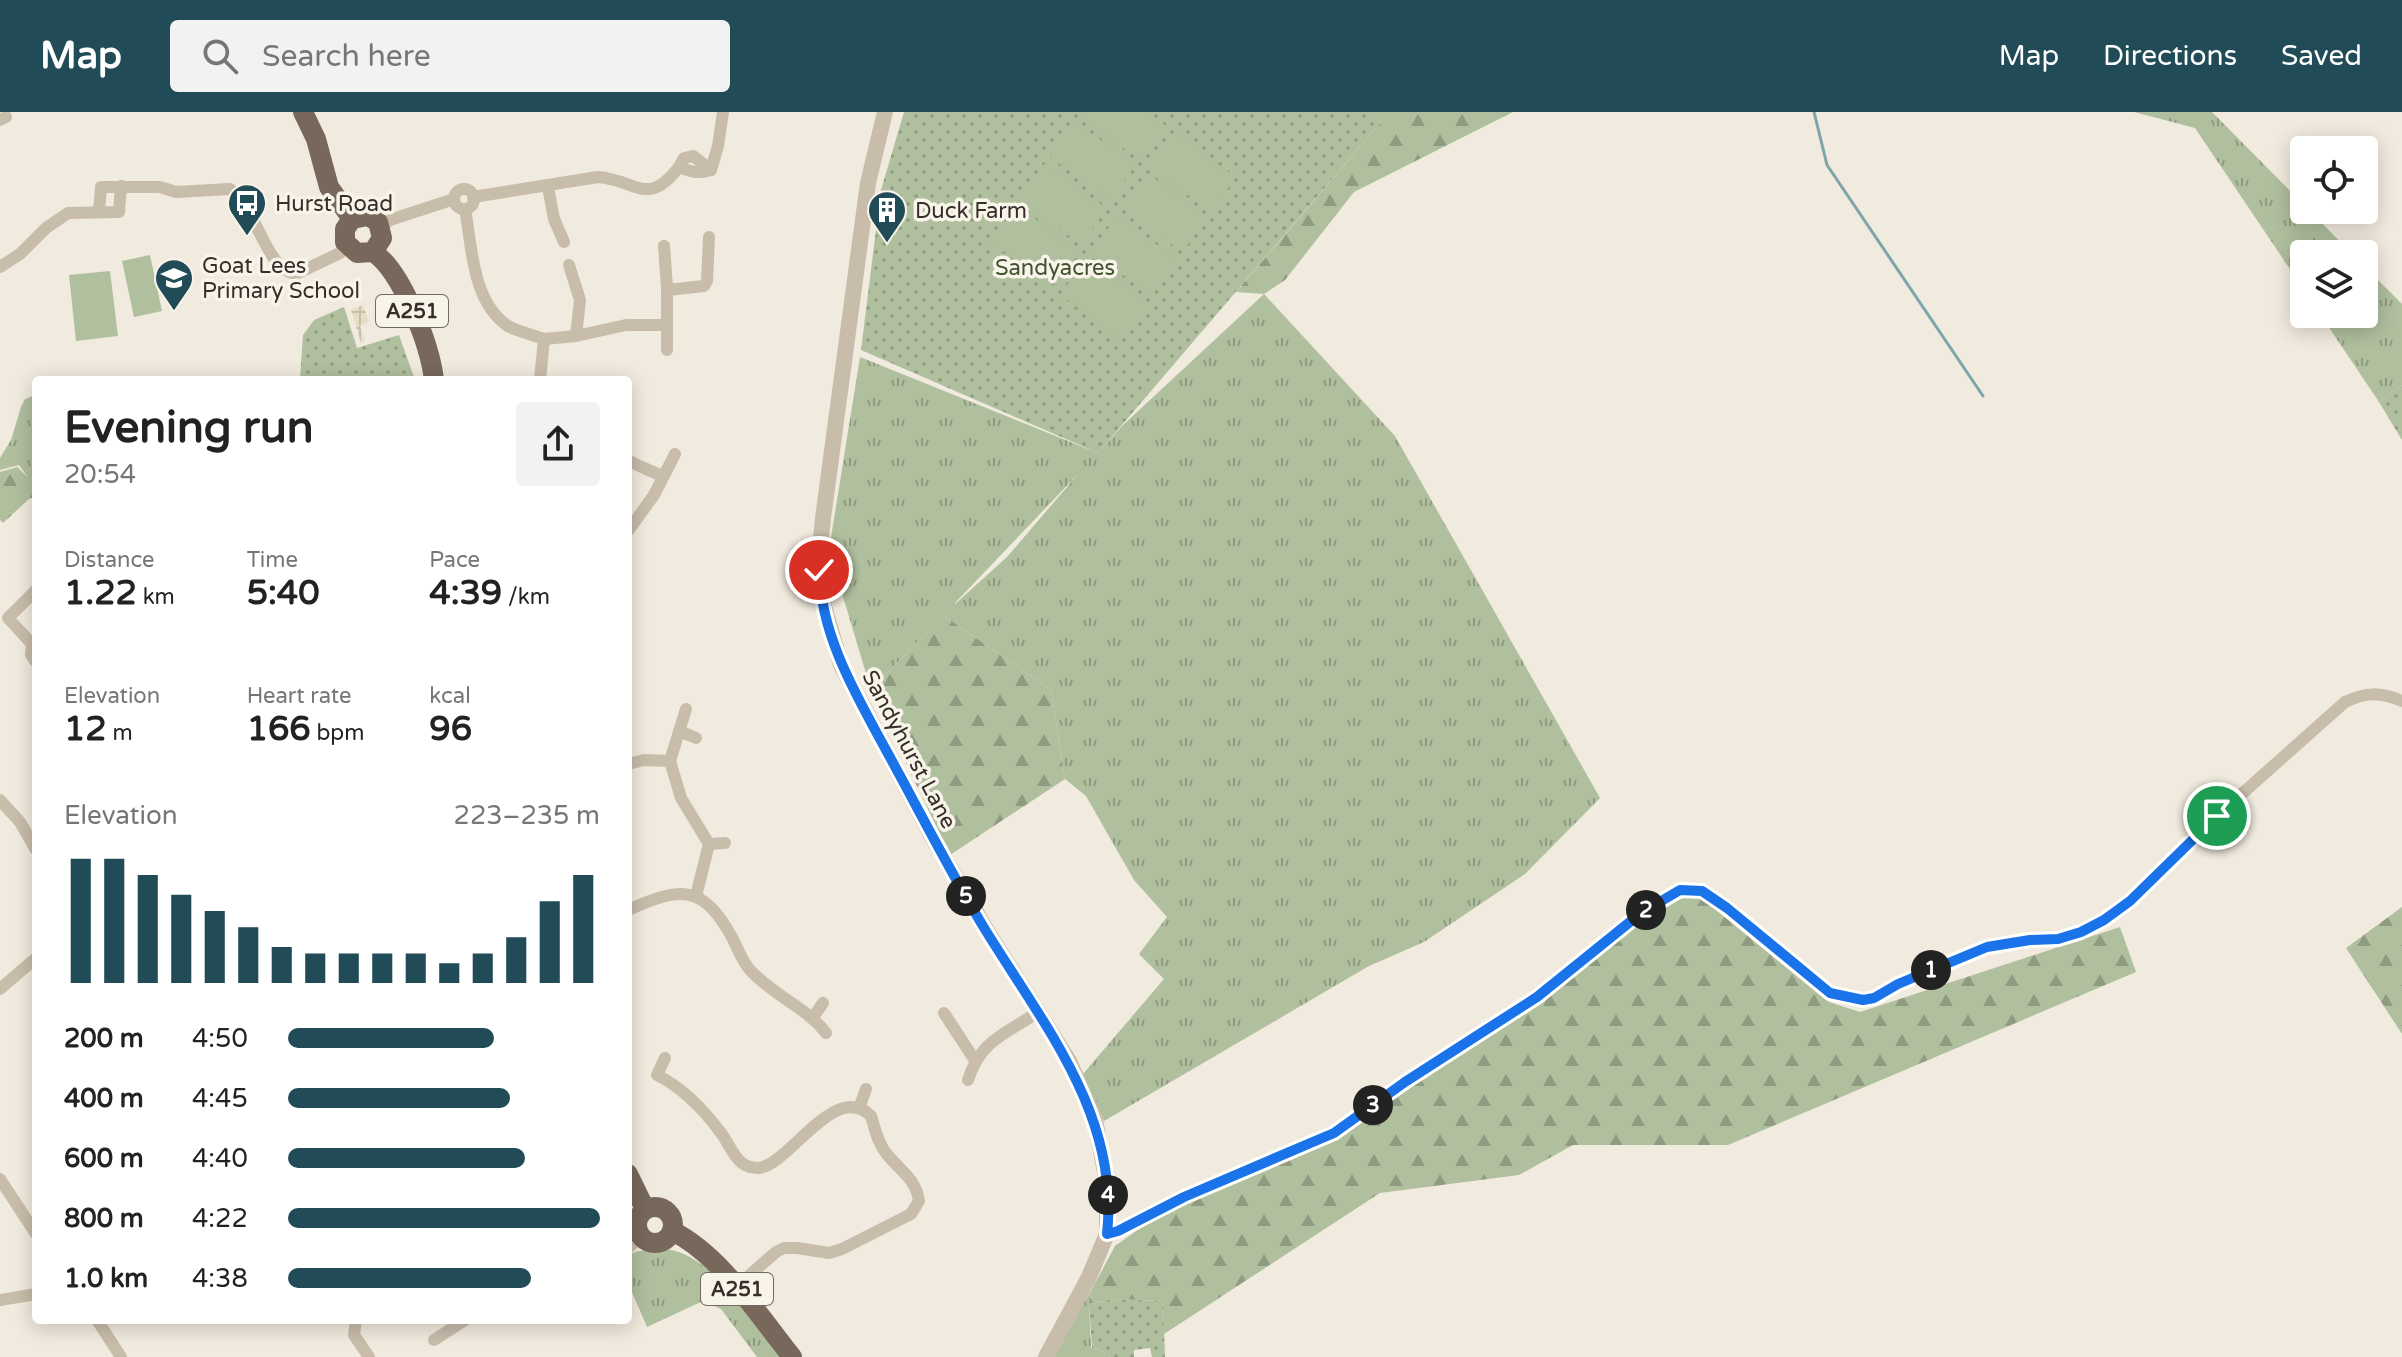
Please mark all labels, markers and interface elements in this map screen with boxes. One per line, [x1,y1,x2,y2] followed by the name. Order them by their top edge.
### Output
[170,20,730,92] search box
[40,33,122,79] text: Map
[198,34,242,78] icon: search
[262,38,431,75] text: Search here
[1999,39,2059,73] text: Map
[2103,39,2237,73] text: Directions
[2281,39,2362,73] text: Saved
[2290,136,2378,328] map controls
[2290,136,2378,224] button: locate
[226,182,268,237] bus stop icon: Hurst Road
[866,189,908,244] building icon: Duck Farm
[275,191,393,217] place label: Hurst Road
[915,198,1027,224] place label: Duck Farm
[2290,240,2378,328] button: layers
[202,253,360,304] place label: Goat Lees Primary School
[995,255,1115,281] park label: Sandyacres
[153,257,195,312] school or university icon: Goat Lees Primary School
[376,295,448,327] road number: A251
[64,402,313,455] text: Evening run
[516,402,600,486] button: share
[64,459,136,490] text: 20:54
[785,536,853,604] pin
[64,547,155,573] text: Distance
[247,547,298,573] text: Time
[429,547,480,573] text: Pace
[797,548,841,592] icon: check
[64,573,137,614] text: 1.22
[247,573,320,614] text: 5:40
[429,573,502,614] text: 4:39
[137,584,175,610] text: km
[502,584,550,610] text: /km
[856,666,962,833] street label: Sandyhurst Lane
[64,683,160,709] text: Elevation
[247,683,352,709] text: Heart rate
[429,683,471,709] text: kcal
[64,709,107,750] text: 12
[247,709,311,750] text: 166
[429,709,472,750] text: 96
[107,720,133,746] text: m
[311,720,364,746] text: bpm
[2183,782,2251,850] pin
[2195,794,2239,838] icon: arrive
[64,800,178,831] text: Elevation
[454,800,600,831] text: 223–235 m
[946,876,986,916] pin: 5
[959,883,973,909] text: 5
[1626,890,1666,930] pin: 2
[1639,897,1653,923] text: 2
[1911,950,1951,990] pin: 1
[1924,957,1938,983] text: 1
[64,1023,144,1054] text: 200 m
[192,1023,248,1054] text: 4:50
[64,1083,144,1114] text: 400 m
[192,1083,248,1114] text: 4:45
[1353,1085,1393,1125] pin: 3
[1366,1092,1380,1118] text: 3
[64,1143,144,1174] text: 600 m
[192,1143,248,1174] text: 4:40
[1088,1175,1128,1215] pin: 4
[1101,1182,1115,1208] text: 4
[64,1203,144,1234] text: 800 m
[192,1203,248,1234] text: 4:22
[64,1263,148,1294] text: 1.0 km
[192,1263,248,1294] text: 4:38
[701,1273,773,1305] road number: A251

